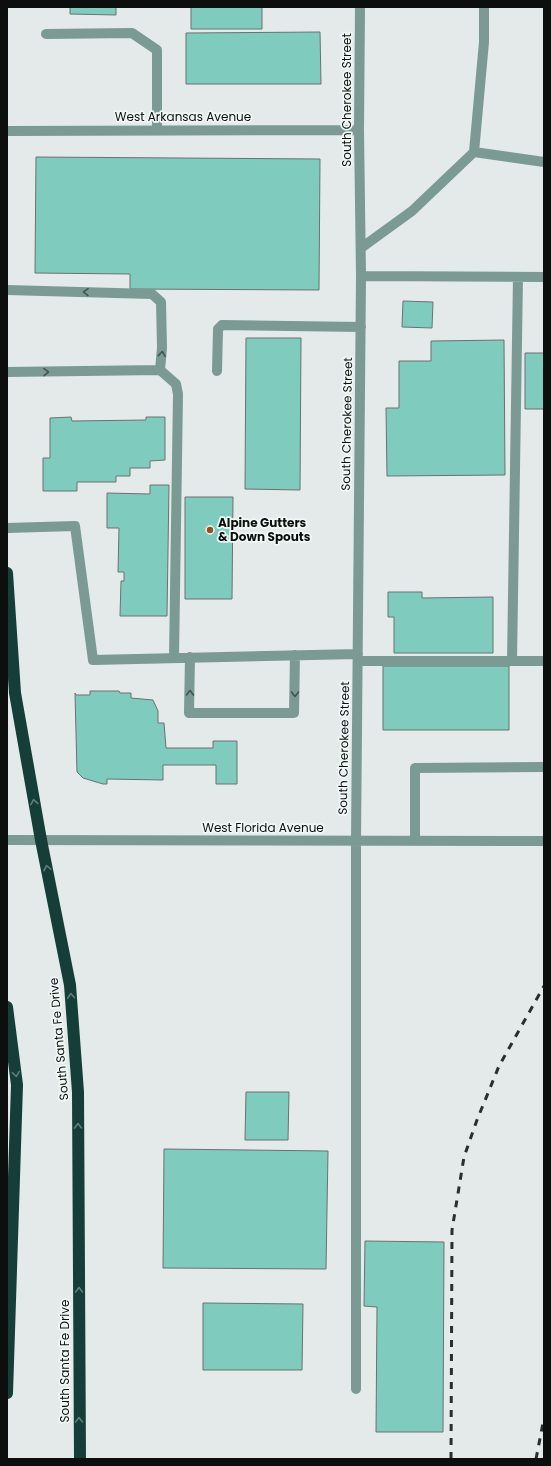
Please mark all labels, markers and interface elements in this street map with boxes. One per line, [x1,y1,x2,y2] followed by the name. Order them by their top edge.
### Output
[338,33,355,167] street label: South Cherokee Street
[115,108,251,125] street label: West Arkansas Avenue
[83,288,89,297] one-way arrow
[157,351,166,357] one-way arrow
[337,357,356,491] street label: South Cherokee Street
[43,368,49,376] one-way arrow
[218,514,311,545] place label: Alpine Gutters & Down Spouts
[205,525,215,535] marker: Alpine Gutters & Down Spouts
[334,681,353,815] street label: South Cherokee Street
[186,690,194,696] one-way arrow
[290,691,299,697] one-way arrow
[30,799,39,805] one-way arrow
[202,819,324,836] street label: West Florida Avenue
[43,865,51,871] one-way arrow
[45,977,72,1101] street label: South Santa Fe Drive
[67,993,76,999] one-way arrow
[11,1071,20,1077] one-way arrow
[74,1123,82,1129] one-way arrow
[74,1287,83,1293] one-way arrow
[56,1300,73,1422] street label: South Santa Fe Drive
[75,1417,84,1423] one-way arrow

